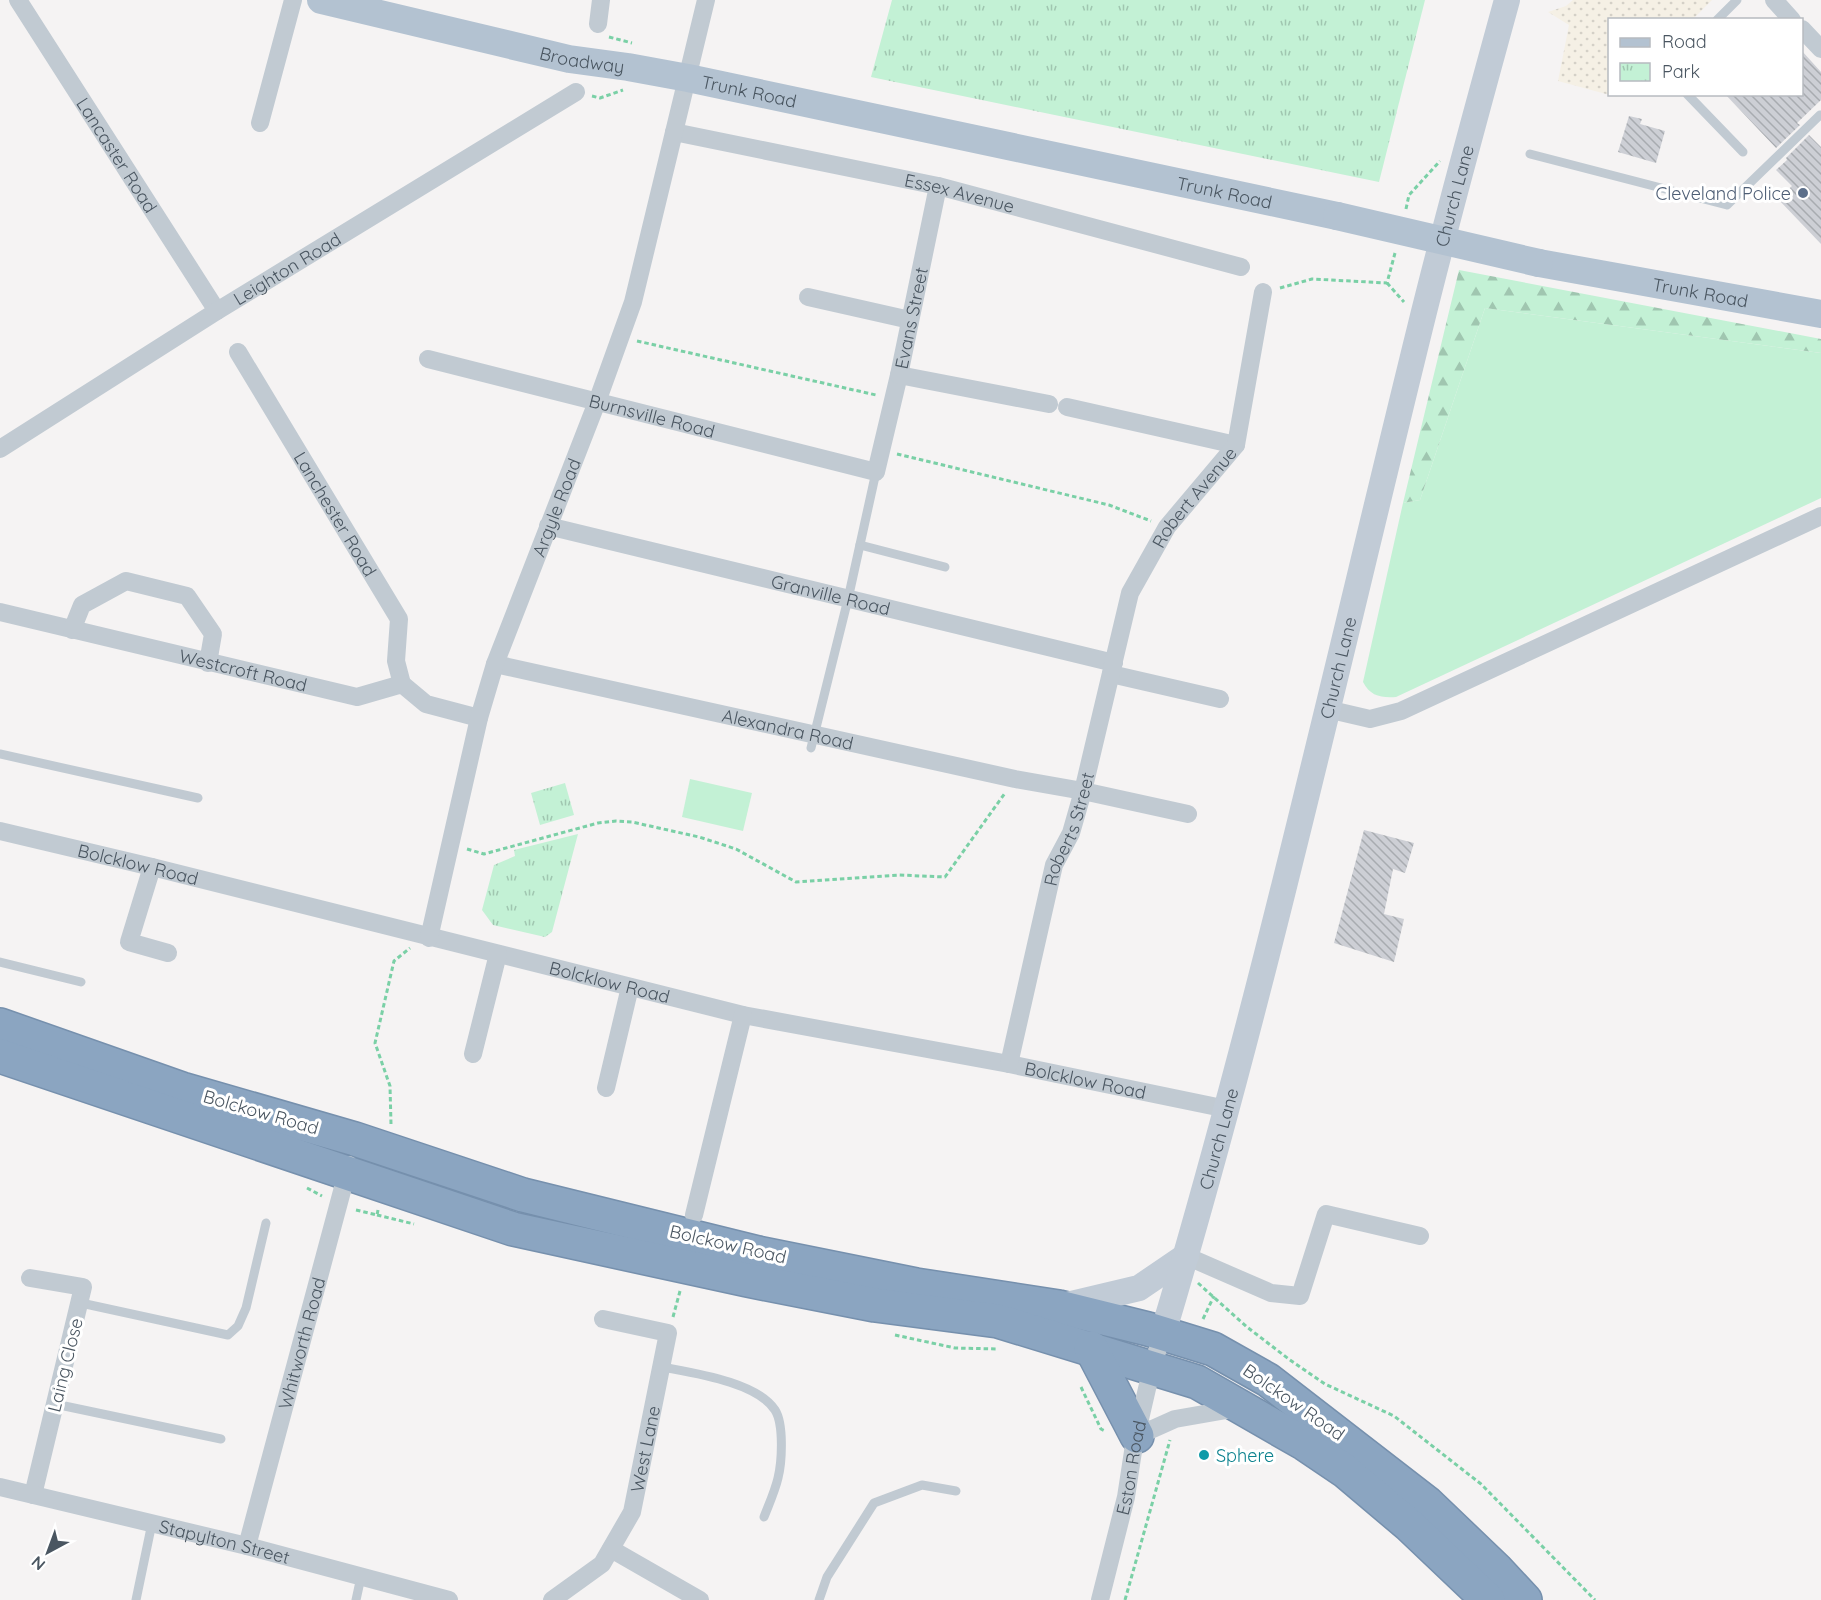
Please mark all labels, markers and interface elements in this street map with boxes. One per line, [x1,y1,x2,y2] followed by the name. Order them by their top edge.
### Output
[1608,18,1803,96] legend
[1662,30,1707,53] text: Road
[537,41,626,78] street label: Broadway
[1662,60,1700,83] text: Park
[700,70,799,112] street label: Trunk Road
[72,93,163,217] street label: Lancaster Road
[1429,142,1478,249] street label: Church Lane
[903,168,1017,217] street label: Essex Avenue
[1175,171,1274,213] street label: Trunk Road
[1655,182,1791,205] place label: Cleveland Police
[1796,186,1810,200] marker: Cleveland Police
[229,227,345,310] street label: Leighton Road
[889,265,932,371] street label: Evans Street
[1651,272,1750,312] street label: Trunk Road
[587,389,717,442] street label: Burnsville Road
[1146,442,1241,552] street label: Robert Avenue
[289,447,382,581] street label: Lanchester Road
[526,455,585,560] street label: Argyle Road
[769,569,893,620] street label: Granville Road
[1314,614,1361,721] street label: Church Lane
[177,644,309,696] street label: Westcroft Road
[720,703,856,754] street label: Alexandra Road
[1038,770,1099,888] street label: Roberts Street
[75,838,201,890] street label: Bolcklow Road
[547,955,672,1008] street label: Bolcklow Road
[1023,1056,1148,1104] street label: Bolcklow Road
[201,1085,321,1139] street label: Bolckow Road
[1193,1085,1243,1192] street label: Church Lane
[667,1219,789,1269] street label: Bolckow Road
[273,1275,330,1412] street label: Whitworth Road
[42,1316,88,1414] street label: Laing Close
[1239,1358,1349,1446] street label: Bolckow Road
[625,1404,665,1494] street label: West Lane
[1110,1418,1151,1517] street label: Eston Road
[1216,1444,1274,1467] place label: Sphere
[1197,1448,1211,1462] marker: Sphere
[157,1514,292,1568] street label: Stapylton Street
[18,1522,78,1582] north arrow
[27,1552,49,1575] text: N

